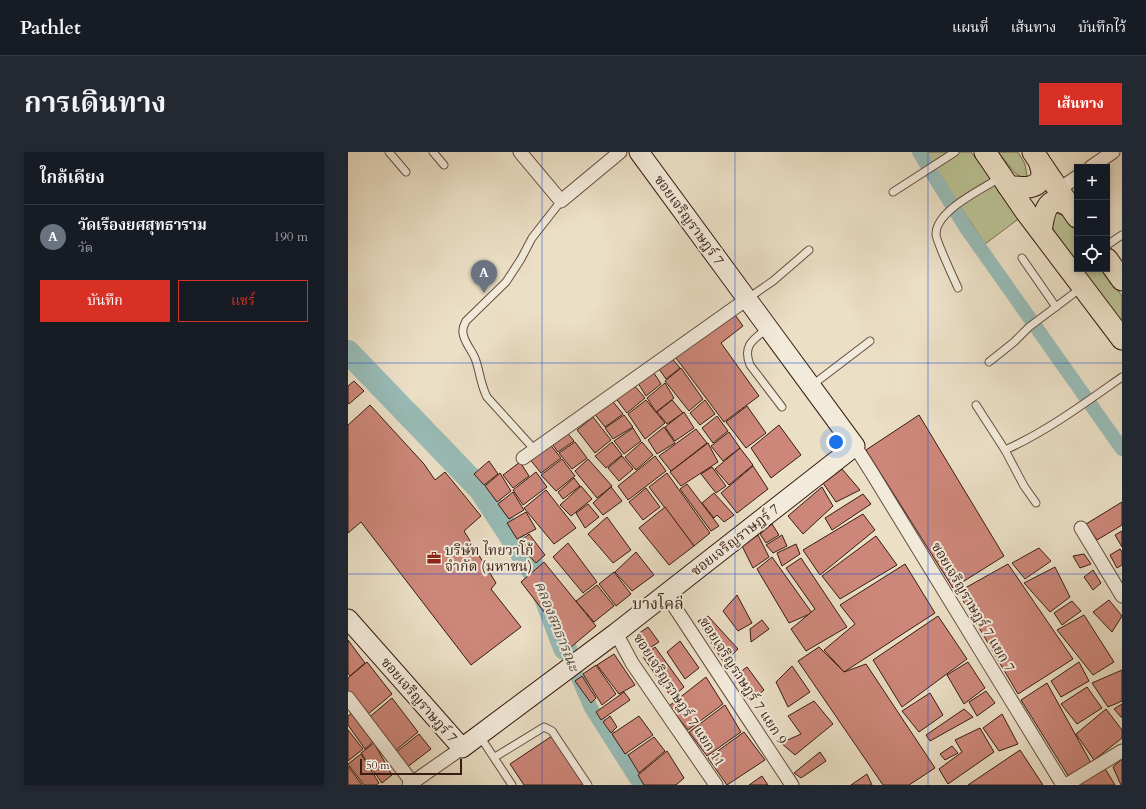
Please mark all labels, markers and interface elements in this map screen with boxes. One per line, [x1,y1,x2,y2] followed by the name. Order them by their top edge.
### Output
[20,15,81,41] text: Pathlet
[952,18,989,37] text: แผนที่
[1011,18,1056,37] text: เส้นทาง
[1078,18,1126,37] text: บันทึกไว้
[1039,83,1122,125] button: เส้นทาง
[24,84,166,122] text: การเดินทาง
[1074,164,1110,272] map controls
[1074,164,1110,200] button: +
[40,166,105,189] text: ใกล้เคียง
[650,171,728,269] street label: ซอยเจริญราษฎร์ 7
[1074,200,1110,236] button: −
[78,215,207,235] text: วัดเรืองยศสุทธาราม
[48,228,58,246] text: A
[274,228,308,246] text: 190 m
[1074,236,1110,272] button: locate
[78,239,93,257] text: วัด
[471,260,497,293] pin: A
[40,280,170,322] button: บันทึก
[178,280,308,322] button: แชร์
[826,432,846,452] your location
[687,499,783,581] street label: ซอยเจริญราษฎร์ 7
[927,539,1019,675] street label: ซอยเจริญราษฎร์ 7 แยก 7
[445,540,533,576] place label: บริษัท ไทยวาโก้ จำกัด (มหาชน)
[426,550,442,566] office icon: บริษัท ไทยวาโก้ จำกัด (มหาชน)
[530,578,585,676] water label: คลองสาธารณะ
[632,593,684,615] district label: บางโคล่
[695,614,791,748] street label: ซอยเจริญราษฎร์ 7 แยก 9
[629,630,729,770] street label: ซอยเจริญราษฎร์ 7 แยก 11
[377,653,461,747] street label: ซอยเจริญราษฎร์ 7
[360,757,462,776] scale bar
[366,758,390,773] text: 50 m

